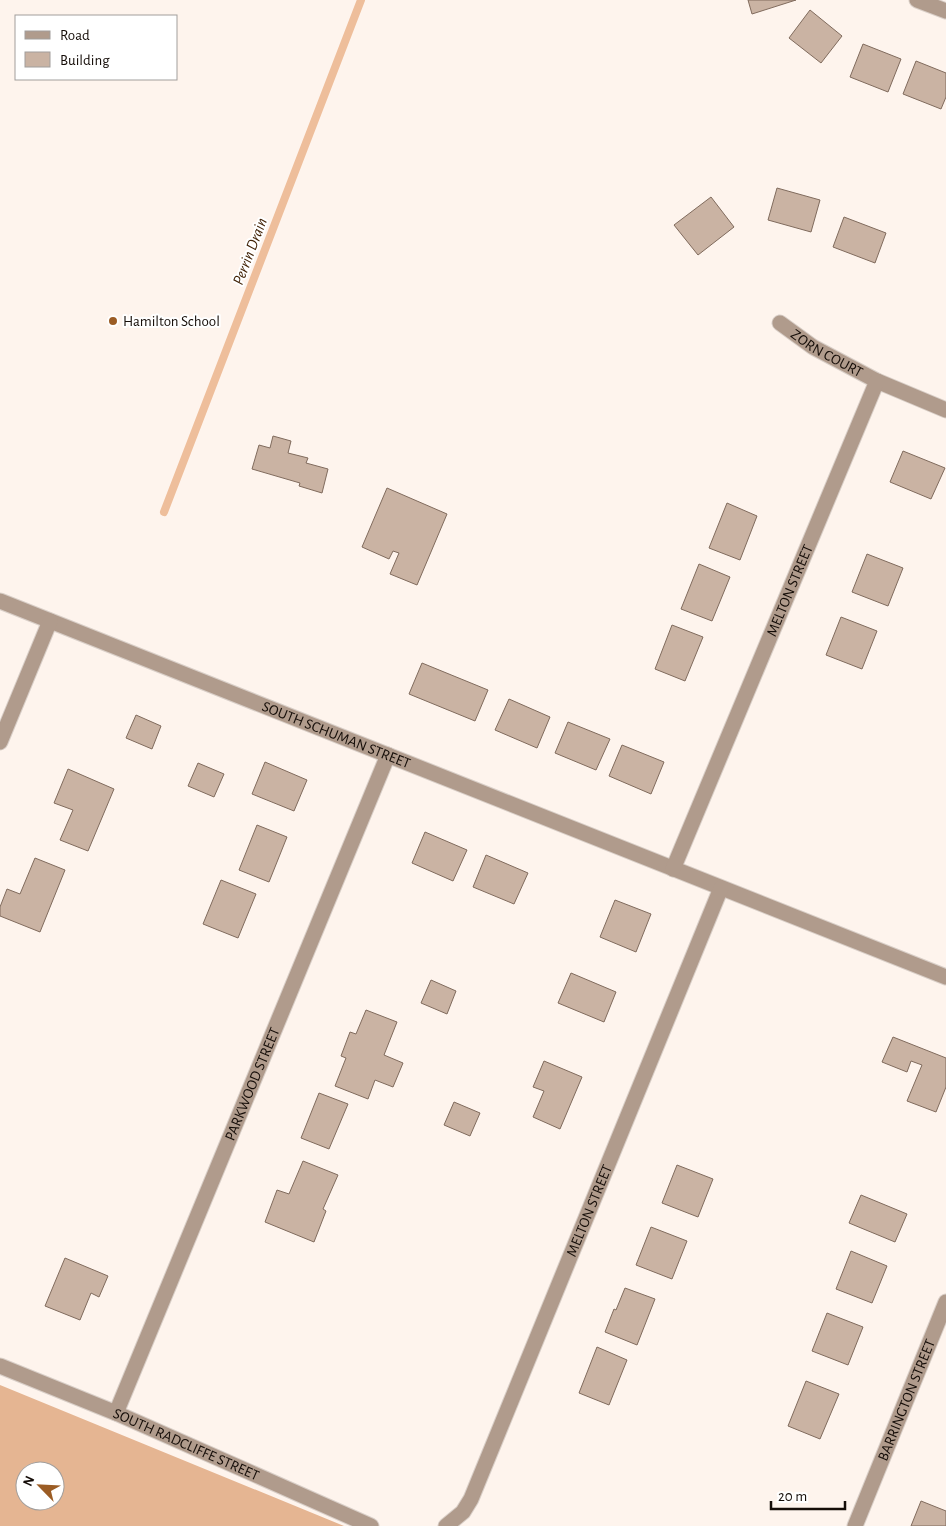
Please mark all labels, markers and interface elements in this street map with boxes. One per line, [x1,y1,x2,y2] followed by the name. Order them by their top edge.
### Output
[15,15,178,80] legend
[60,28,90,43] text: Road
[60,53,110,68] text: Building
[230,216,270,287] water label: Perrin Drain
[123,314,220,329] place label: Hamilton School
[107,315,119,327] marker: Hamilton School
[788,327,866,380] street label: ZORN COURT
[764,542,816,639] street label: MELTON STREET
[260,699,413,772] street label: SOUTH SCHUMAN STREET
[222,1025,283,1143] street label: PARKWOOD STREET
[564,1162,615,1259] street label: MELTON STREET
[875,1337,938,1463] street label: BARRINGTON STREET
[111,1406,262,1484] street label: SOUTH RADCLIFFE STREET
[15,1461,65,1511] north arrow
[21,1474,37,1488] text: N
[771,1478,845,1510] scale bar
[778,1489,807,1504] text: 20 m

